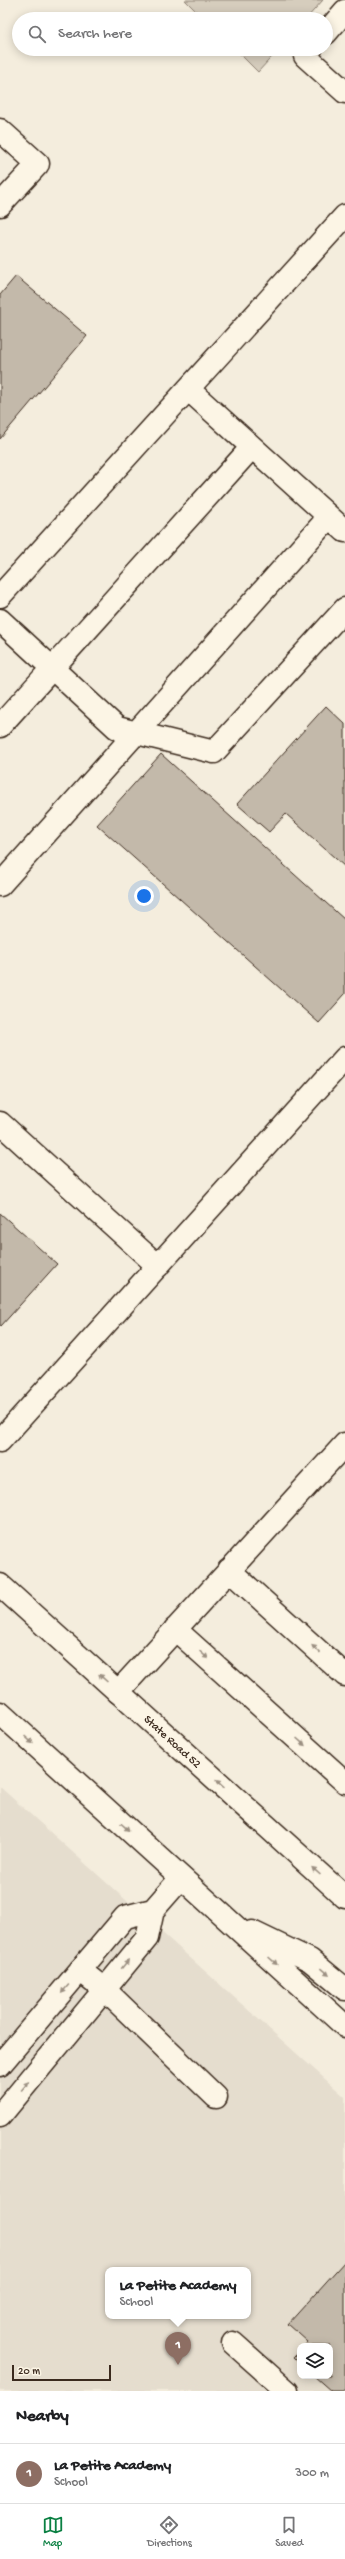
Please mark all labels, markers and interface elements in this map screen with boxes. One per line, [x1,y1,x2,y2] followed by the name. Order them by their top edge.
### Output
[12,12,333,56] search box
[26,23,48,45] icon: search
[58,25,132,43] text: Search here
[134,886,154,906] your location
[311,1645,321,1654] one-way arrow
[199,1650,209,1660] one-way arrow
[97,1673,108,1682] one-way arrow
[140,1713,203,1772] street label: State Road 52
[24,1735,34,1744] one-way arrow
[295,1738,306,1747] one-way arrow
[215,1779,225,1788] one-way arrow
[120,1822,130,1832] one-way arrow
[311,1866,321,1876] one-way arrow
[268,1957,279,1966] one-way arrow
[121,1959,130,1970] one-way arrow
[319,1968,330,1977] one-way arrow
[60,1983,69,1994] one-way arrow
[21,2081,30,2092] one-way arrow
[105,2267,251,2319] popup
[119,2277,237,2295] text: La Petite Academy
[119,2295,153,2310] text: School
[165,2332,191,2365] pin: 1
[297,2343,333,2379] map controls
[297,2343,333,2379] button: layers
[12,2363,111,2382] scale bar
[18,2366,40,2378] text: 20 m
[16,2407,69,2427] text: Nearby
[54,2457,171,2475] text: La Petite Academy
[26,2466,32,2481] text: 1
[295,2466,329,2481] text: 300 m
[54,2475,88,2490] text: School
[42,2514,64,2550] tab: Map
[147,2514,192,2550] tab: Directions
[275,2514,303,2550] tab: Saved

